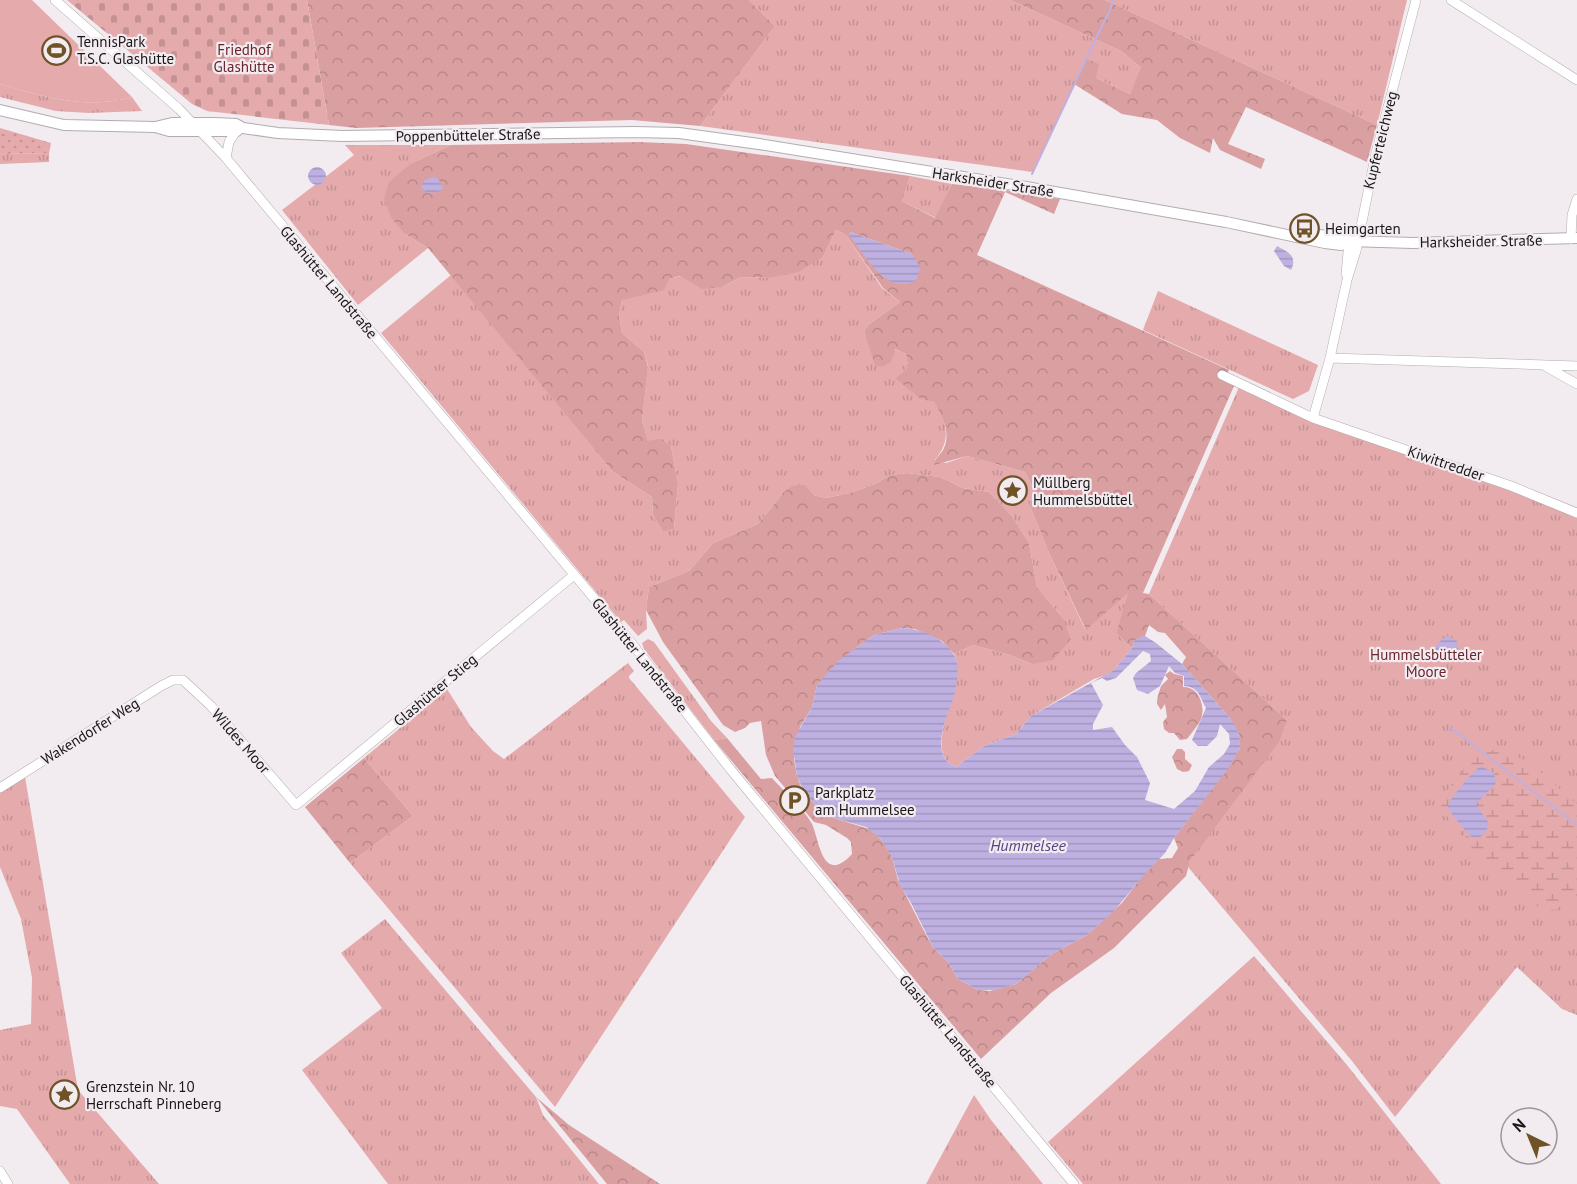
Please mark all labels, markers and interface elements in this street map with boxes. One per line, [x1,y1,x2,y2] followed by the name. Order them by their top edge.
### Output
[77,32,174,68] place label: TennisPark T.S.C. Glashütte
[40,34,72,66] sports icon: TennisPark T.S.C. Glashütte
[213,40,275,76] park label: Friedhof Glashütte
[1359,89,1401,191] street label: Kupferteichweg
[395,124,541,146] street label: Poppenbütteler Straße
[931,163,1055,201] street label: Harksheider Straße
[1288,212,1320,244] bus stop icon: Heimgarten
[1325,219,1401,238] place label: Heimgarten
[276,222,382,342] street label: Glashütter Landstraße
[1419,230,1543,252] street label: Harksheider Straße
[1405,441,1487,485] street label: Kiwittredder
[1033,473,1133,509] place label: Müllberg Hummelsbüttel
[996,475,1028,507] place icon: Müllberg Hummelsbüttel
[588,594,692,716] street label: Glashütter Landstraße
[1370,645,1482,681] park label: Hummelsbütteler Moore
[389,650,481,730] street label: Glashütter Stieg
[38,693,142,769] street label: Wakendorfer Weg
[208,705,274,777] street label: Wildes Moor
[815,783,915,819] place label: Parkplatz am Hummelsee
[778,785,810,817] parking icon: Parkplatz am Hummelsee
[990,835,1066,855] water label: Hummelsee
[895,971,1001,1091] street label: Glashütter Landstraße
[86,1077,222,1113] place label: Grenzstein Nr. 10 Herrschaft Pinneberg
[49,1079,81,1111] place icon: Grenzstein Nr. 10 Herrschaft Pinneberg
[1499,1106,1559,1166] north arrow
[1508,1114,1529,1136] text: N

